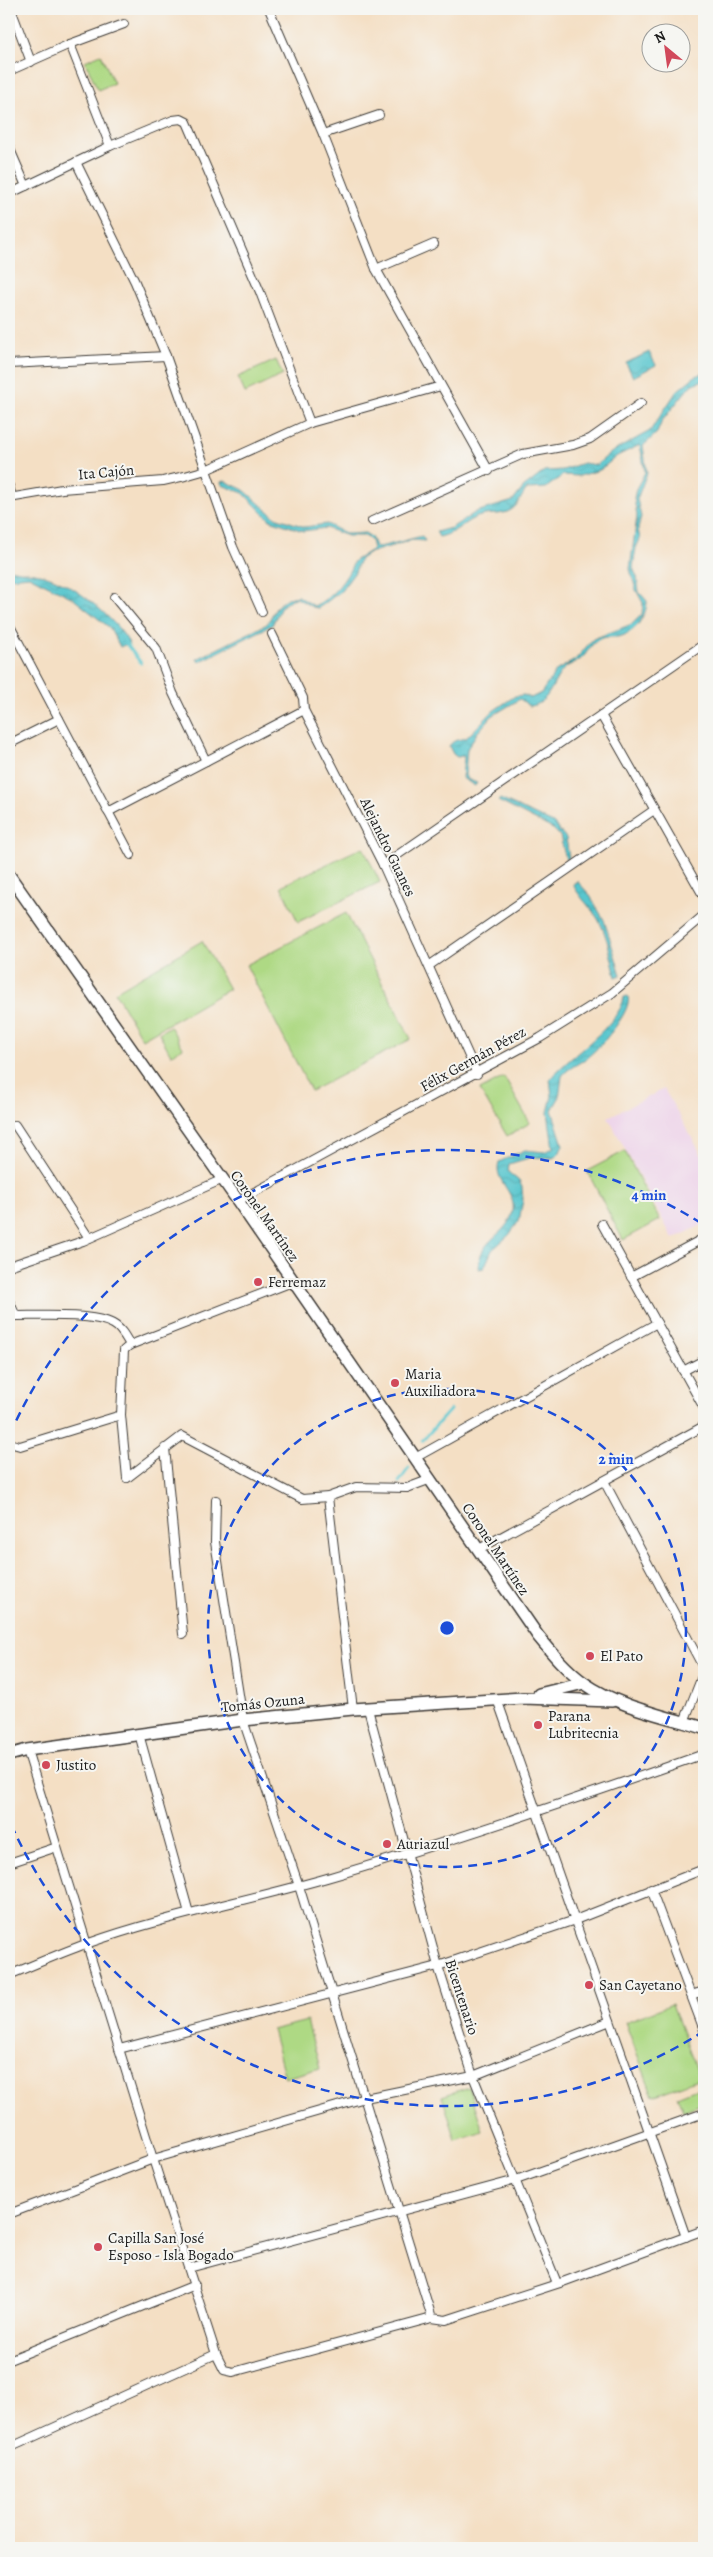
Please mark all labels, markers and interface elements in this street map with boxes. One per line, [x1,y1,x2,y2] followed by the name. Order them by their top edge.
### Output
[640,22,690,72] north arrow
[651,26,669,48] text: N
[77,460,135,484] street label: Ita Cajón
[355,793,421,900] street label: Alejandro Guanes
[417,1022,530,1096] street label: Félix Germán Pérez
[226,1166,304,1266] street label: Coronel Martínez
[631,1185,667,1205] text: 4 min
[268,1272,326,1292] place label: Ferremaz
[252,1276,264,1288] marker: Ferremaz
[404,1364,476,1401] place label: Maria Auxiliadora
[389,1377,401,1389] marker: Maria Auxiliadora
[598,1449,634,1469] text: 2 min
[458,1499,534,1599] street label: Coronel Martínez
[438,1619,456,1637] centre of rings
[600,1646,643,1666] place label: El Pato
[584,1650,596,1662] marker: El Pato
[220,1689,306,1717] street label: Tomás Ozuna
[548,1706,619,1743] place label: Parana Lubritecnia
[532,1719,544,1731] marker: Parana Lubritecnia
[56,1755,96,1775] place label: Justito
[40,1759,52,1771] marker: Justito
[396,1834,450,1854] place label: Auriazul
[381,1838,393,1850] marker: Auriazul
[440,1957,484,2037] street label: Bicentenario
[599,1975,682,1995] place label: San Cayetano
[583,1979,595,1991] marker: San Cayetano
[108,2228,234,2265] place label: Capilla San José Esposo - Isla Bogado
[92,2241,104,2253] marker: Capilla San José Esposo - Isla Bogado

